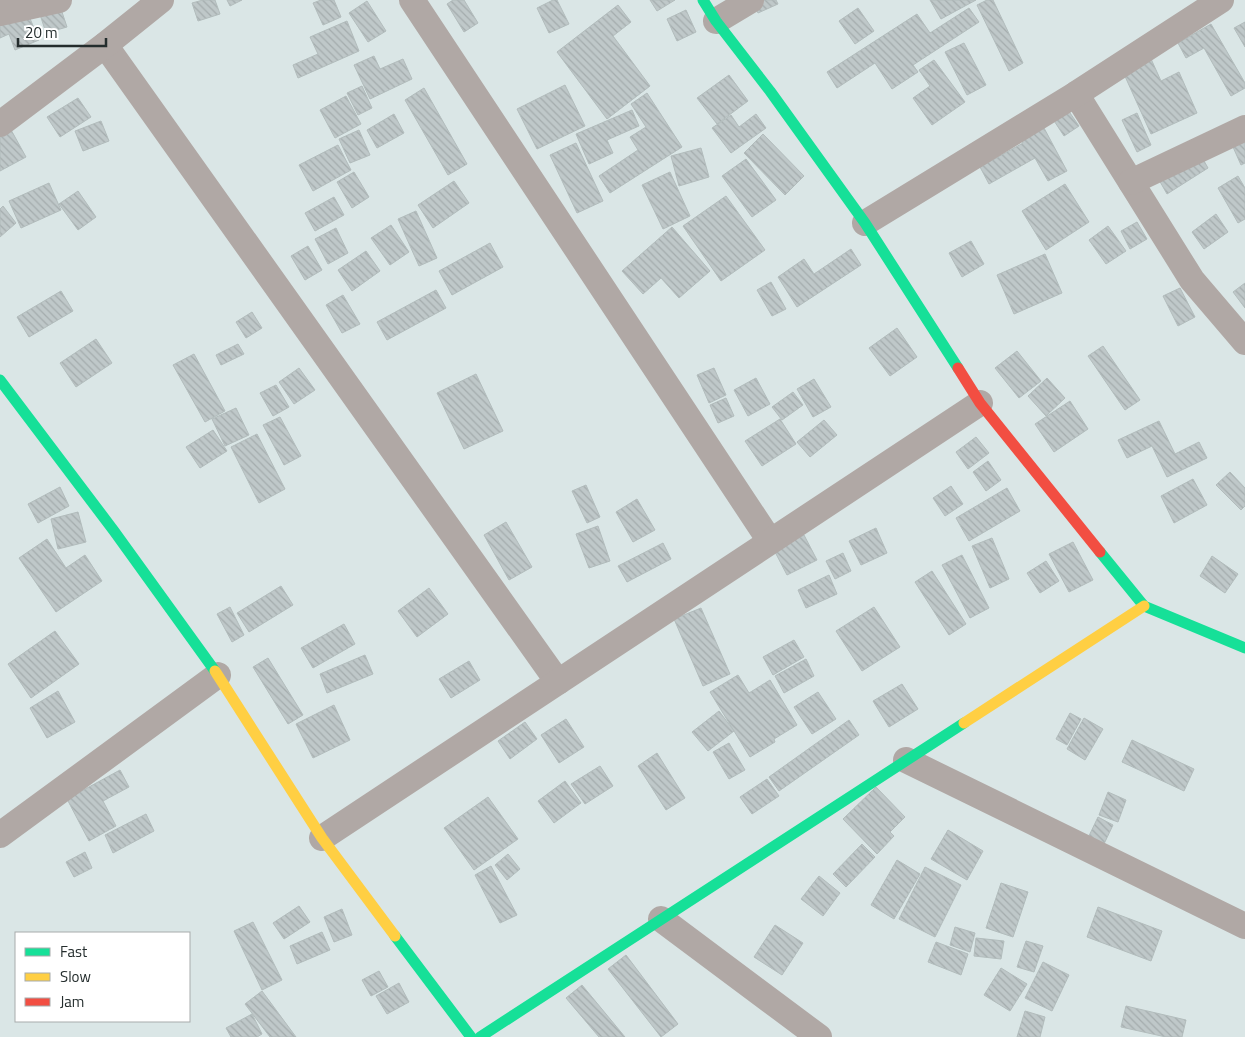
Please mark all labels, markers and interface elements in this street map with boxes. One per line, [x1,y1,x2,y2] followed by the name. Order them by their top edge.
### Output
[18,15,105,47] scale bar
[25,21,58,44] text: 20 m
[15,932,190,1022] legend
[60,940,88,963] text: Fast
[60,965,91,988] text: Slow
[60,990,84,1013] text: Jam

